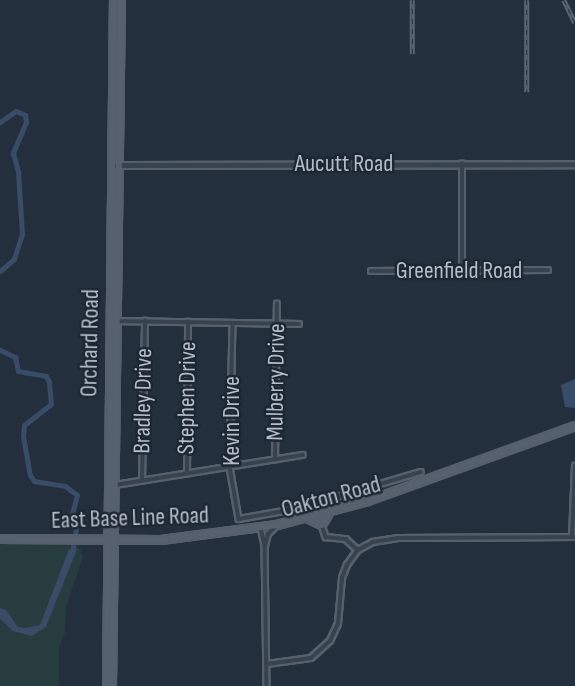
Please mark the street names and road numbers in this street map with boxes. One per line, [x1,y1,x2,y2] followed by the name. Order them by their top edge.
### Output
[295,150,393,178] street label: Aucutt Road
[396,257,522,285] street label: Greenfield Road
[75,289,105,397] street label: Orchard Road
[261,323,291,441] street label: Mulberry Drive
[172,341,202,455] street label: Stephen Drive
[128,348,158,454] street label: Bradley Drive
[218,376,246,466] street label: Kevin Drive
[278,470,384,524] street label: Oakton Road
[51,501,209,535] street label: East Base Line Road

